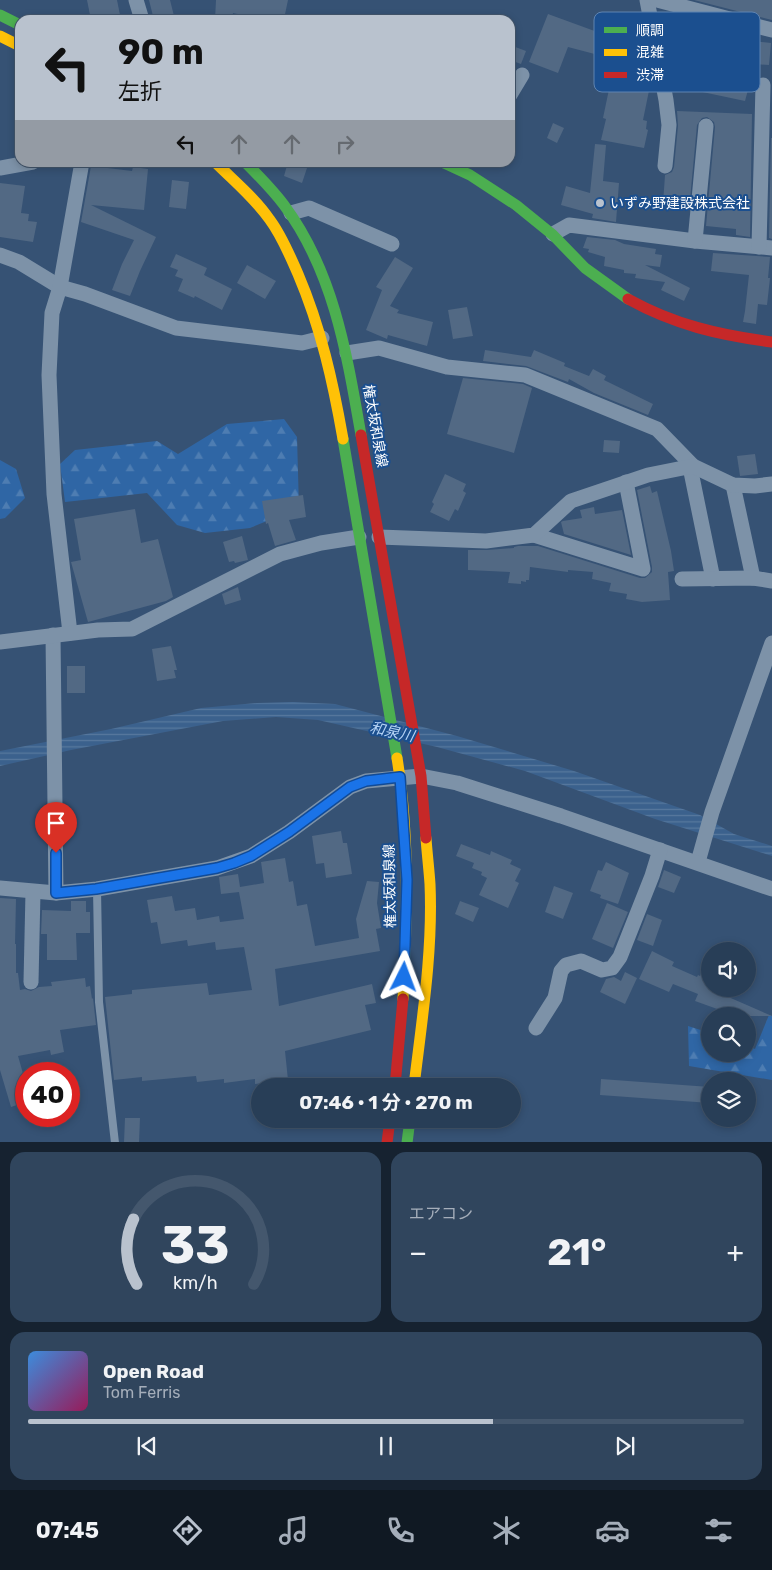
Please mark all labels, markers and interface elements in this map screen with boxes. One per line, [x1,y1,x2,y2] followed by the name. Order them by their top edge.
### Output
[594,12,760,92] legend
[636,22,664,39] text: 順調
[118,31,204,73] text: 90 m
[35,35,100,100] icon: left
[636,44,664,61] text: 混雑
[636,67,664,84] text: 渋滞
[118,78,162,105] text: 左折
[172,130,200,158] icon: left
[225,130,253,158] icon: ahead
[278,130,306,158] icon: ahead
[331,130,359,158] icon: right
[610,195,750,212] place label: いずみ野建設株式会社
[594,197,606,209] marker: いずみ野建設株式会社
[359,383,391,469] street label: 権太坂和泉線
[368,719,418,746] water label: 和泉川
[35,802,77,853] pin
[42,809,70,837] icon: arrive
[381,844,399,928] street label: 権太坂和泉線
[701,942,756,1127] map controls
[701,942,756,997] button: sound
[377,950,429,1002] position arrow
[701,1007,756,1062] button: search
[15,1062,80,1127] speed limit sign: 40
[701,1072,756,1127] button: layers
[299,1091,473,1114] text: 07:46 · 1 分 · 270 m
[409,1204,473,1223] text: エアコン
[161,1214,230,1276] text: 33
[547,1229,606,1275] text: 21°
[409,1236,427,1269] text: −
[727,1236,744,1269] text: +
[173,1272,218,1293] text: km/h
[103,1360,204,1383] text: Open Road
[103,1383,180,1402] text: Tom Ferris
[133,1432,161,1460] icon: previous
[372,1432,400,1460] icon: pause
[611,1432,639,1460] icon: next
[170,1513,205,1548] icon: directions
[276,1513,311,1548] icon: music
[383,1513,418,1548] icon: phone
[489,1513,524,1548] icon: climate
[595,1513,630,1548] icon: car
[701,1513,736,1548] icon: filters
[36,1517,99,1544] text: 07:45

